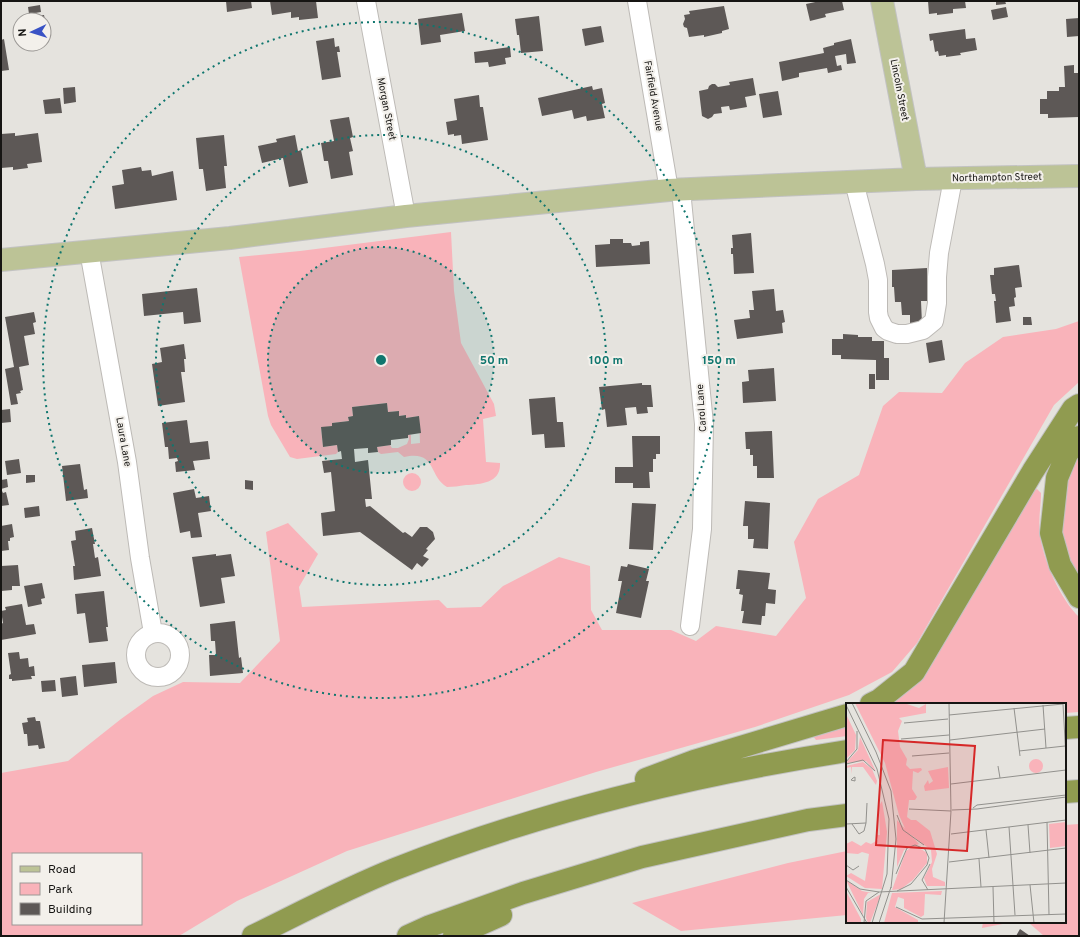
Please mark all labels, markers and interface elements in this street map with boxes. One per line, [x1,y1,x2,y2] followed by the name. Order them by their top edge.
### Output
[12,12,52,52] north arrow
[16,28,30,37] text: N
[887,58,911,122] street label: Lincoln Street
[640,60,666,132] street label: Fairfield Avenue
[374,76,399,142] street label: Morgan Street
[952,171,1042,185] street label: Northampton Street
[374,353,388,367] centre of rings
[480,353,508,369] text: 50 m
[589,353,623,369] text: 100 m
[702,353,736,369] text: 150 m
[694,384,710,432] street label: Carol Lane
[112,416,134,468] street label: Laura Lane
[846,703,1066,923] inset map
[12,853,142,925] legend
[48,862,76,878] text: Road
[48,882,73,898] text: Park
[48,902,92,918] text: Building

